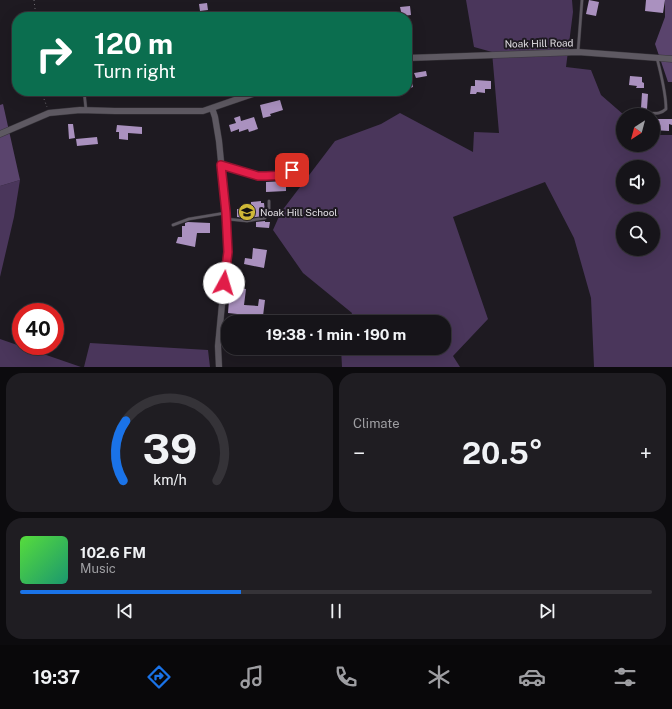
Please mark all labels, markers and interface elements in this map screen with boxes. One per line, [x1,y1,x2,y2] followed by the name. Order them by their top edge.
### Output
[94,27,173,60] text: 120 m
[28,28,80,80] icon: right
[504,36,574,50] street label: Noak Hill Road
[94,61,176,82] text: Turn right
[616,108,660,152] north arrow
[616,108,660,256] map controls
[275,153,309,187] pin
[281,159,303,181] icon: arrive
[616,160,660,204] button: sound
[237,202,257,222] school or university icon: Noak Hill School
[260,206,337,218] place label: Noak Hill School
[616,212,660,256] button: search
[203,262,245,304] position arrow
[12,303,64,355] speed limit sign: 40
[266,326,406,343] text: 19:38 · 1 min · 190 m
[353,416,400,431] text: Climate
[142,423,197,472] text: 39
[462,435,543,471] text: 20.5°
[353,440,365,466] text: −
[640,440,652,466] text: +
[153,470,186,487] text: km/h
[80,544,146,561] text: 102.6 FM
[80,561,116,576] text: Music
[114,600,136,622] icon: previous
[325,600,347,622] icon: pause
[536,600,558,622] icon: next
[145,663,173,691] icon: directions
[238,663,266,691] icon: music
[332,663,360,691] icon: phone
[425,663,453,691] icon: climate
[518,663,546,691] icon: car
[611,663,639,691] icon: filters
[33,667,80,688] text: 19:37

